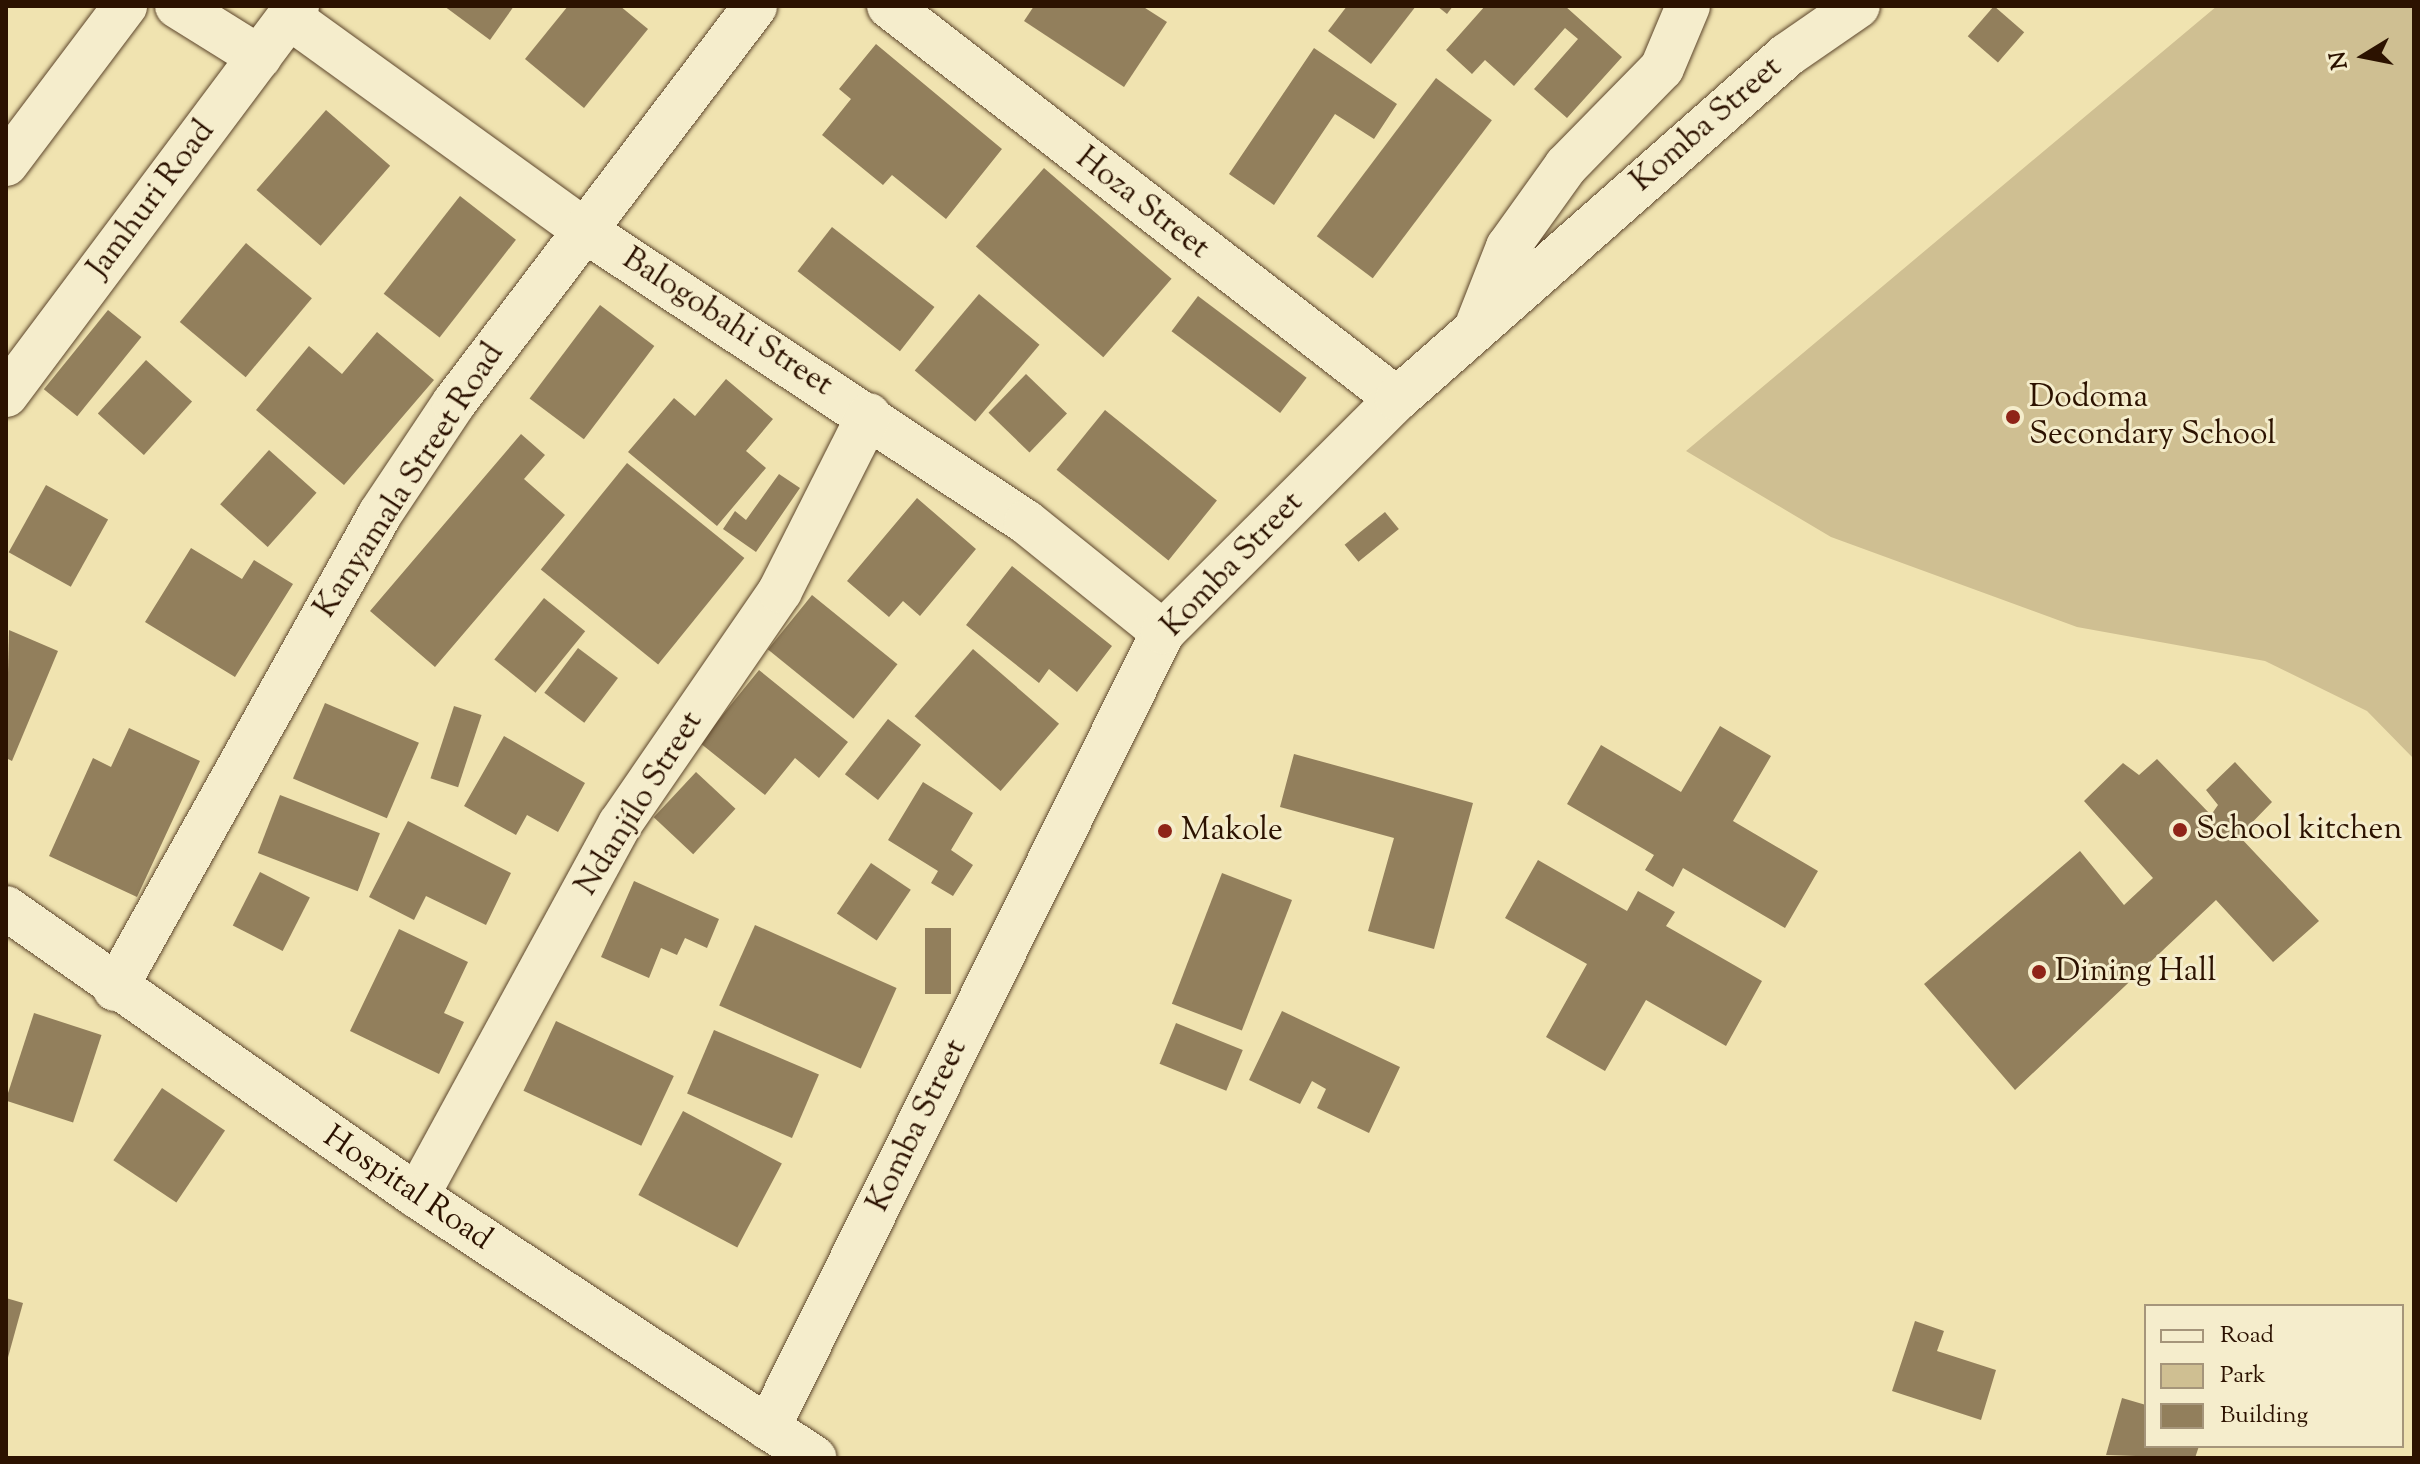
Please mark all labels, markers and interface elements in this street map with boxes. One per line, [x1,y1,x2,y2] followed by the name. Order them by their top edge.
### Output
[2324,16,2404,96] north arrow
[1624,49,1790,201] street label: Komba Street
[2323,49,2358,72] text: N
[80,114,224,286] street label: Jamhuri Road
[1067,140,1217,268] street label: Hoza Street
[615,241,839,405] street label: Balogobahi Street
[307,336,513,626] street label: Kanyamala Street Road
[2029,380,2276,455] place label: Dodoma Secondary School
[2004,408,2022,426] marker: Dodoma Secondary School
[1154,484,1312,646] street label: Komba Street
[568,705,712,903] street label: Ndanjílo Street
[2196,811,2402,849] place label: School kitchen
[1181,812,1283,850] place label: Makole
[2171,821,2189,839] marker: School kitchen
[1156,822,1174,840] marker: Makole
[2055,953,2216,991] place label: Dining Hall
[2030,963,2048,981] marker: Dining Hall
[860,1033,976,1219] street label: Komba Street
[315,1118,499,1260] street label: Hospital Road
[2144,1304,2404,1448] legend
[2220,1319,2274,1353] text: Road
[2220,1359,2266,1393] text: Park
[2220,1399,2308,1433] text: Building

